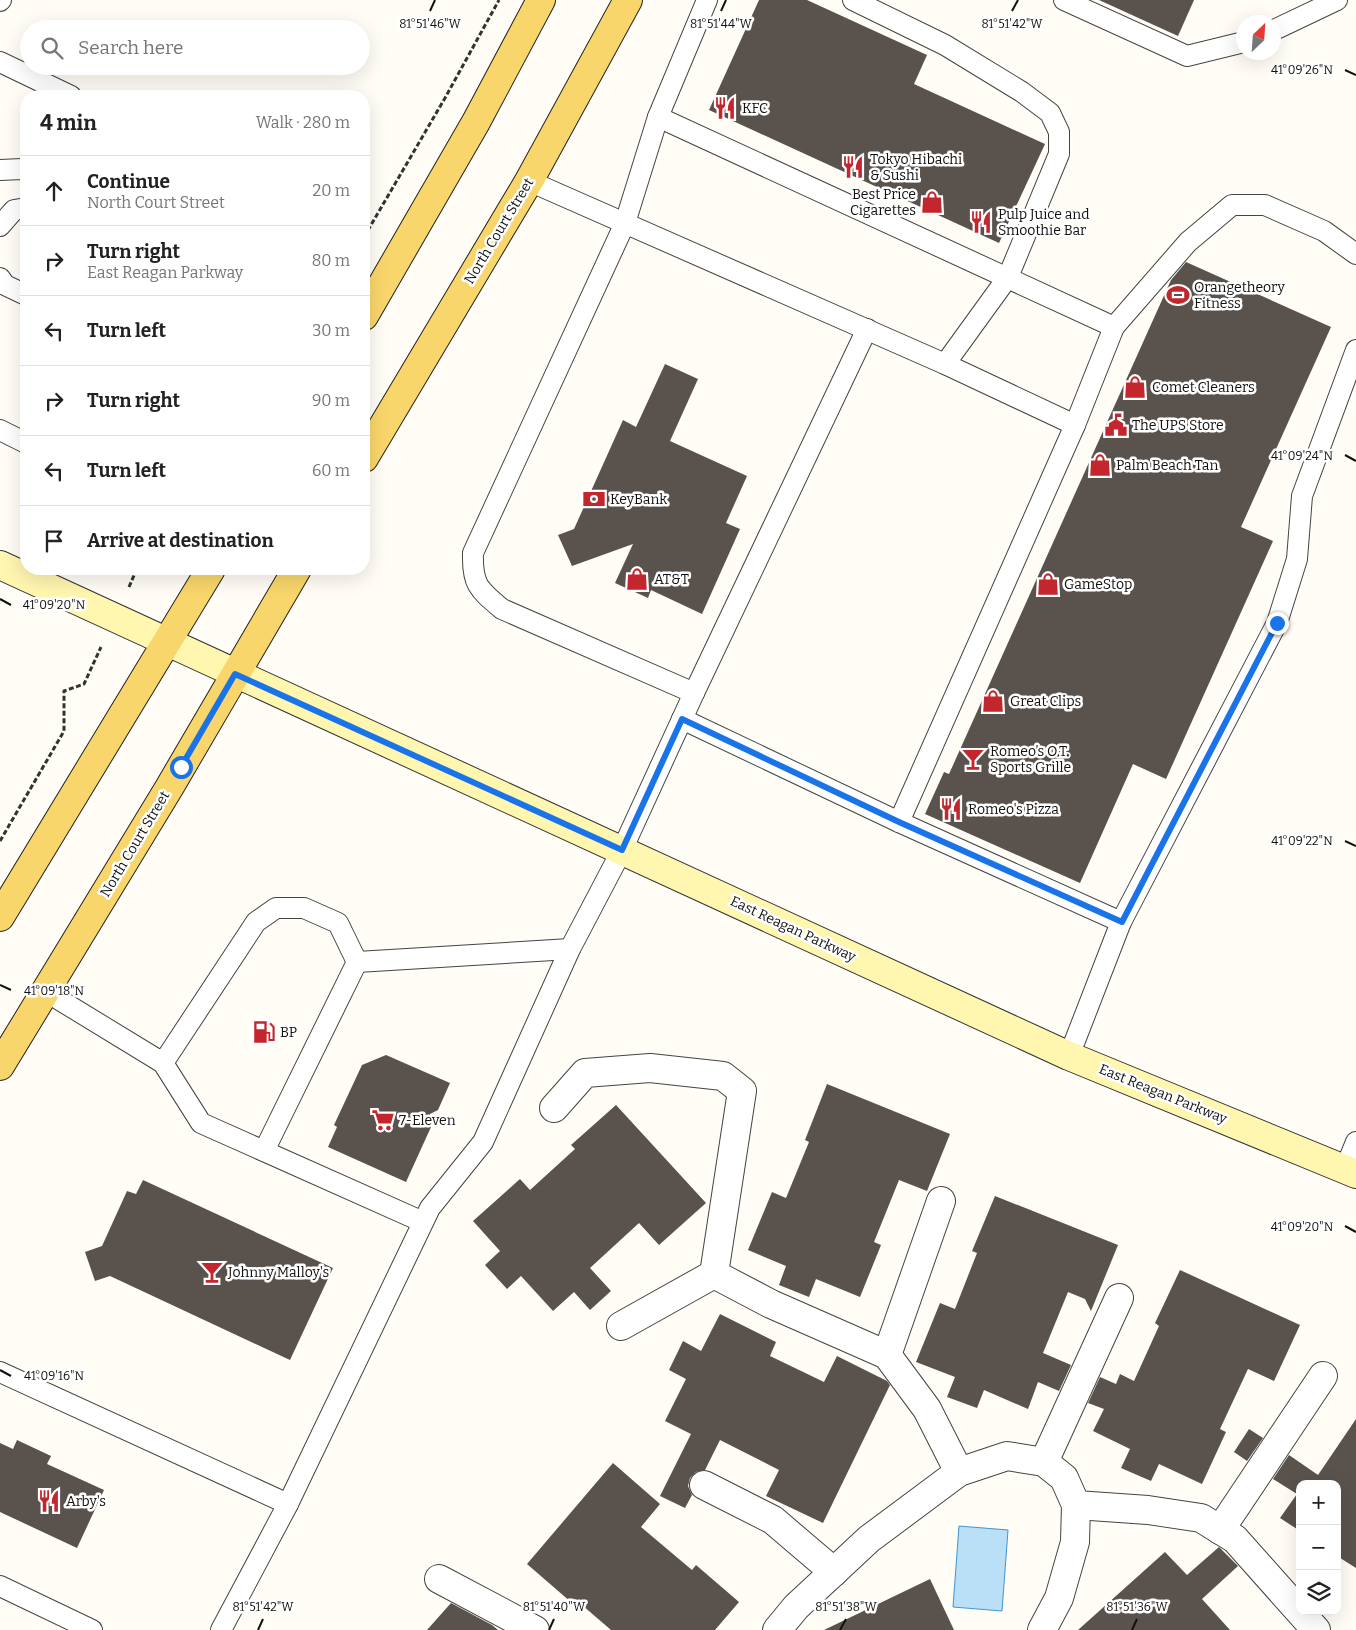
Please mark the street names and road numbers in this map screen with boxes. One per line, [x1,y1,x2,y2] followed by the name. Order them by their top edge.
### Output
[461,175,537,287] street label: North Court Street
[97,788,173,900] street label: North Court Street
[727,892,859,966] street label: East Reagan Parkway
[1096,1061,1230,1128] street label: East Reagan Parkway

